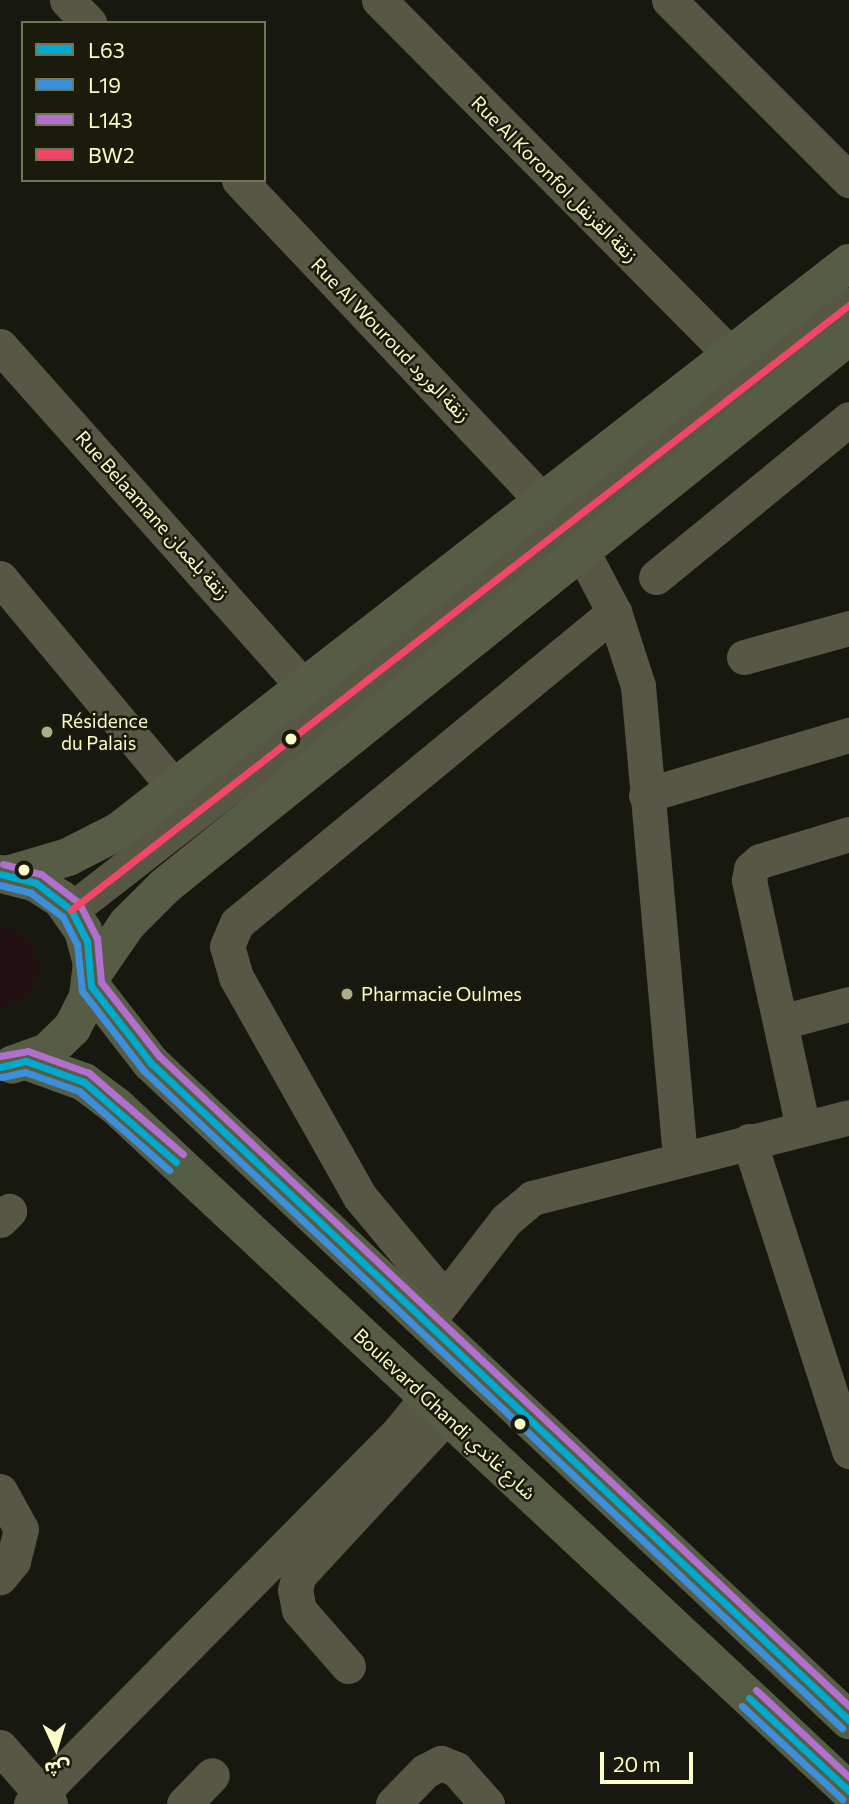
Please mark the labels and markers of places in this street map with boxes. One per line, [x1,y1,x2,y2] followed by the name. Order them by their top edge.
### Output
[61,710,148,754] place label: Résidence du Palais
[39,724,55,740] marker: Résidence du Palais
[284,732,298,746] unlabelled marker
[17,863,31,877] unlabelled marker
[361,983,522,1005] place label: Pharmacie Oulmes
[339,986,355,1002] marker: Pharmacie Oulmes
[513,1417,527,1431] unlabelled marker

